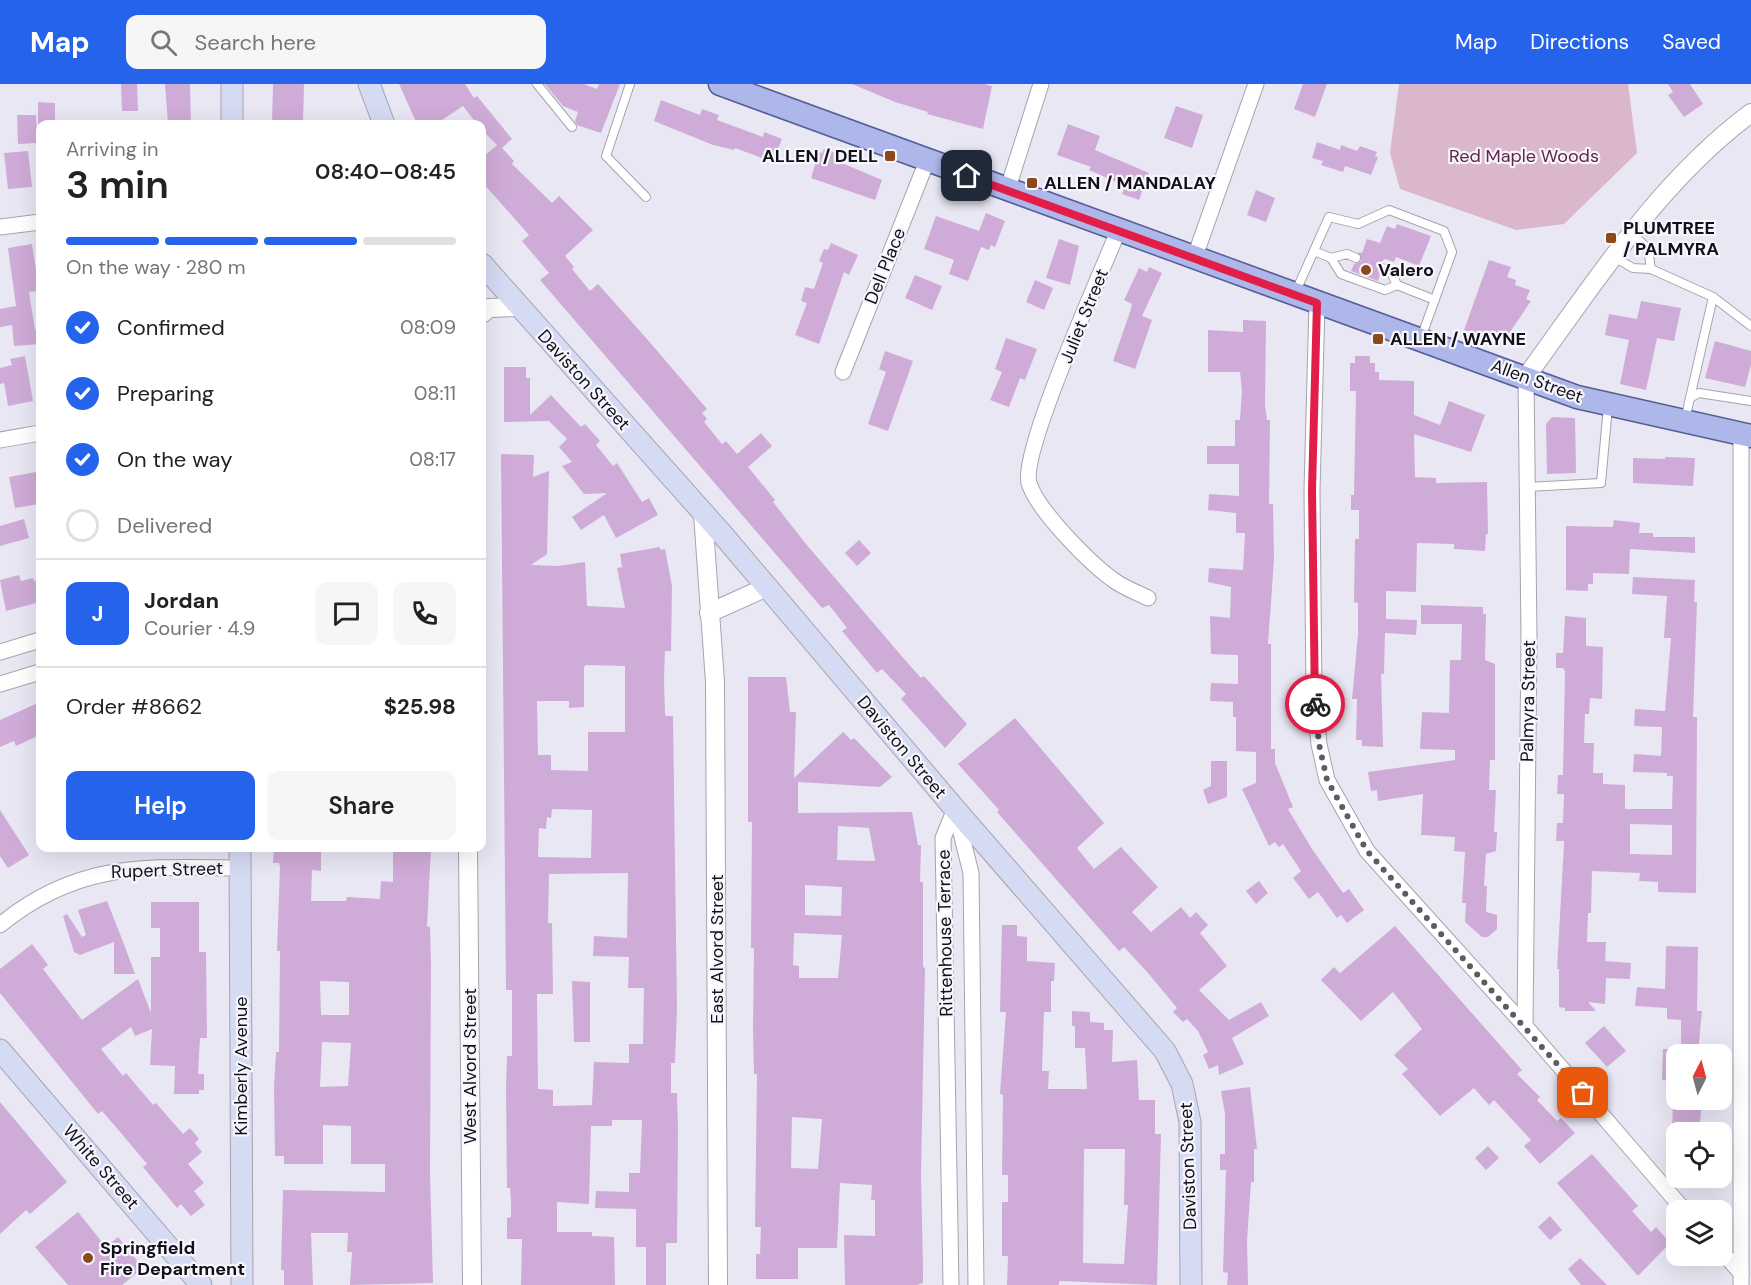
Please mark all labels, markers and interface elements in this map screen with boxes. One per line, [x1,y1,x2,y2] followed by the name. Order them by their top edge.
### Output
[126,15,546,69] search box
[30,24,90,61] text: Map
[147,26,180,59] icon: search
[195,28,316,57] text: Search here
[1455,28,1497,56] text: Map
[1530,28,1629,56] text: Directions
[1662,28,1721,56] text: Saved
[66,136,158,162] text: Arriving in
[762,144,878,168] place label: ALLEN / DELL
[1449,144,1599,168] park label: Red Maple Woods
[883,149,897,163] marker: ALLEN / DELL
[941,150,992,201] pin
[315,157,456,186] text: 08:40–08:45
[66,159,169,210] text: 3 min
[950,159,983,192] icon: home
[1044,171,1216,195] place label: ALLEN / MANDALAY
[1025,176,1039,190] marker: ALLEN / MANDALAY
[1623,216,1719,261] place label: PLUMTREE / PALMYRA
[859,224,911,308] street label: Dell Place
[1604,231,1618,245] marker: PLUMTREE / PALMYRA
[66,254,246,280] text: On the way · 280 m
[1378,258,1434,282] place label: Valero
[1359,263,1373,277] marker: Valero
[1054,265,1114,367] street label: Juliet Street
[66,311,99,344] icon: check
[117,313,225,342] text: Confirmed
[400,314,456,340] text: 08:09
[532,324,636,436] street label: Daviston Street
[1390,327,1526,351] place label: ALLEN / WAYNE
[1371,332,1385,346] marker: ALLEN / WAYNE
[1488,353,1586,409] street label: Allen Street
[66,377,99,410] icon: check
[117,379,214,408] text: Preparing
[414,380,456,406] text: 08:11
[66,443,99,476] icon: check
[117,445,232,474] text: On the way
[409,446,456,472] text: 08:17
[117,511,212,540] text: Delivered
[315,582,378,645] button: chat
[393,582,456,645] button: phone
[144,586,219,615] text: Jordan
[92,599,103,628] text: J
[144,615,255,641] text: Courier · 4.9
[1515,640,1541,762] street label: Palmyra Street
[1285,674,1345,734] courier
[1299,688,1332,721] icon: bike
[852,690,952,804] street label: Daviston Street
[66,692,202,721] text: Order #8662
[384,692,456,721] text: $25.98
[66,771,255,840] button: Help
[267,771,456,840] button: Share
[932,849,958,1017] street label: Rittenhouse Terrace
[111,856,223,884] street label: Rupert Street
[705,874,729,1024] street label: East Alvord Street
[458,988,482,1144] street label: West Alvord Street
[229,997,253,1136] street label: Kimberly Avenue
[1666,1044,1732,1110] north arrow
[1666,1044,1732,1266] map controls
[1557,1067,1608,1118] pin
[1566,1076,1599,1109] icon: bag
[1174,1102,1202,1230] street label: Daviston Street
[58,1120,144,1214] street label: White Street
[1666,1122,1732,1188] button: locate
[1666,1200,1732,1266] button: layers
[100,1236,245,1281] place label: Springfield Fire Department
[81,1251,95,1265] marker: Springfield Fire Department

